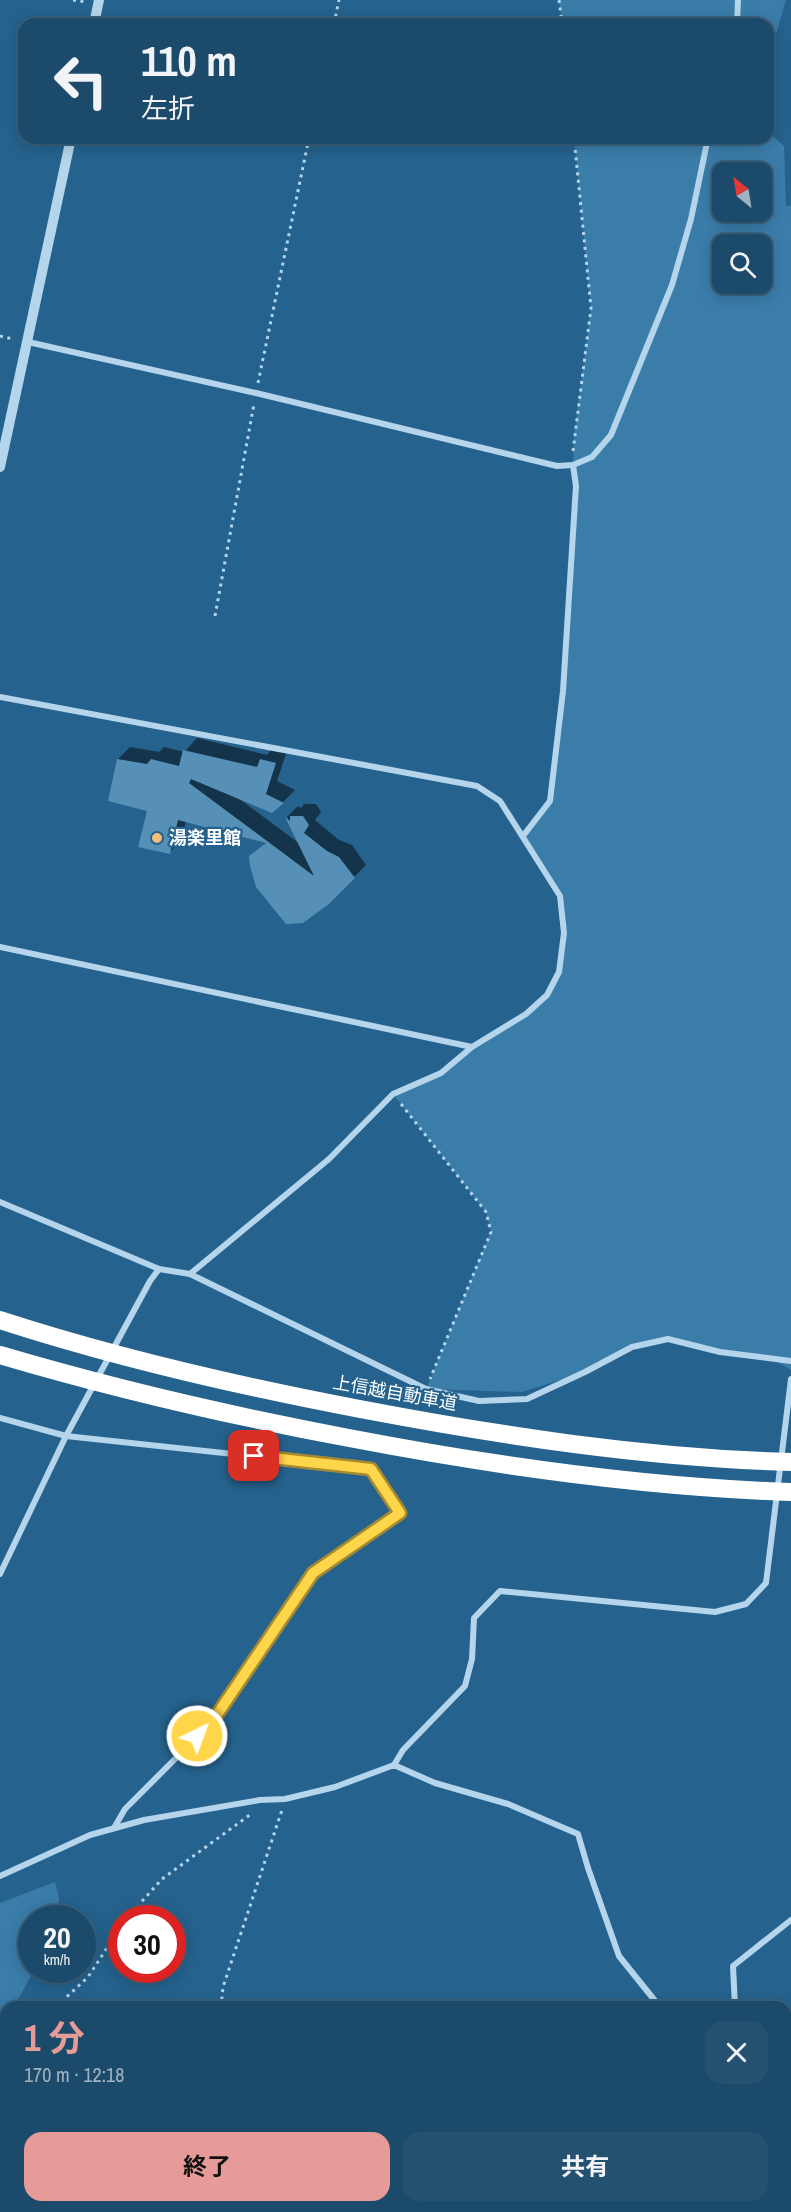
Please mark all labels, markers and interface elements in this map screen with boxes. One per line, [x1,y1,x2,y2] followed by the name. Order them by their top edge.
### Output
[141,33,237,89] text: 110 m
[42,42,120,120] icon: left
[141,90,195,126] text: 左折
[712,162,772,222] north arrow
[712,162,772,294] map controls
[712,234,772,294] button: search
[169,825,241,850] place label: 湯楽里館
[150,831,164,845] marker: 湯楽里館
[331,1369,459,1416] street label: 上信越自動車道
[228,1430,279,1481] pin
[237,1439,270,1472] icon: arrive
[165,1704,229,1768] position arrow
[108,1905,186,1983] speed limit sign: 30
[43,1917,71,1957] text: 20
[44,1949,70,1970] text: km/h
[24,2014,85,2062] text: 1 分
[705,2021,768,2084] button: close
[24,2061,124,2088] text: 170 m · 12:18
[24,2132,390,2201] button: 終了
[402,2132,768,2201] button: 共有

